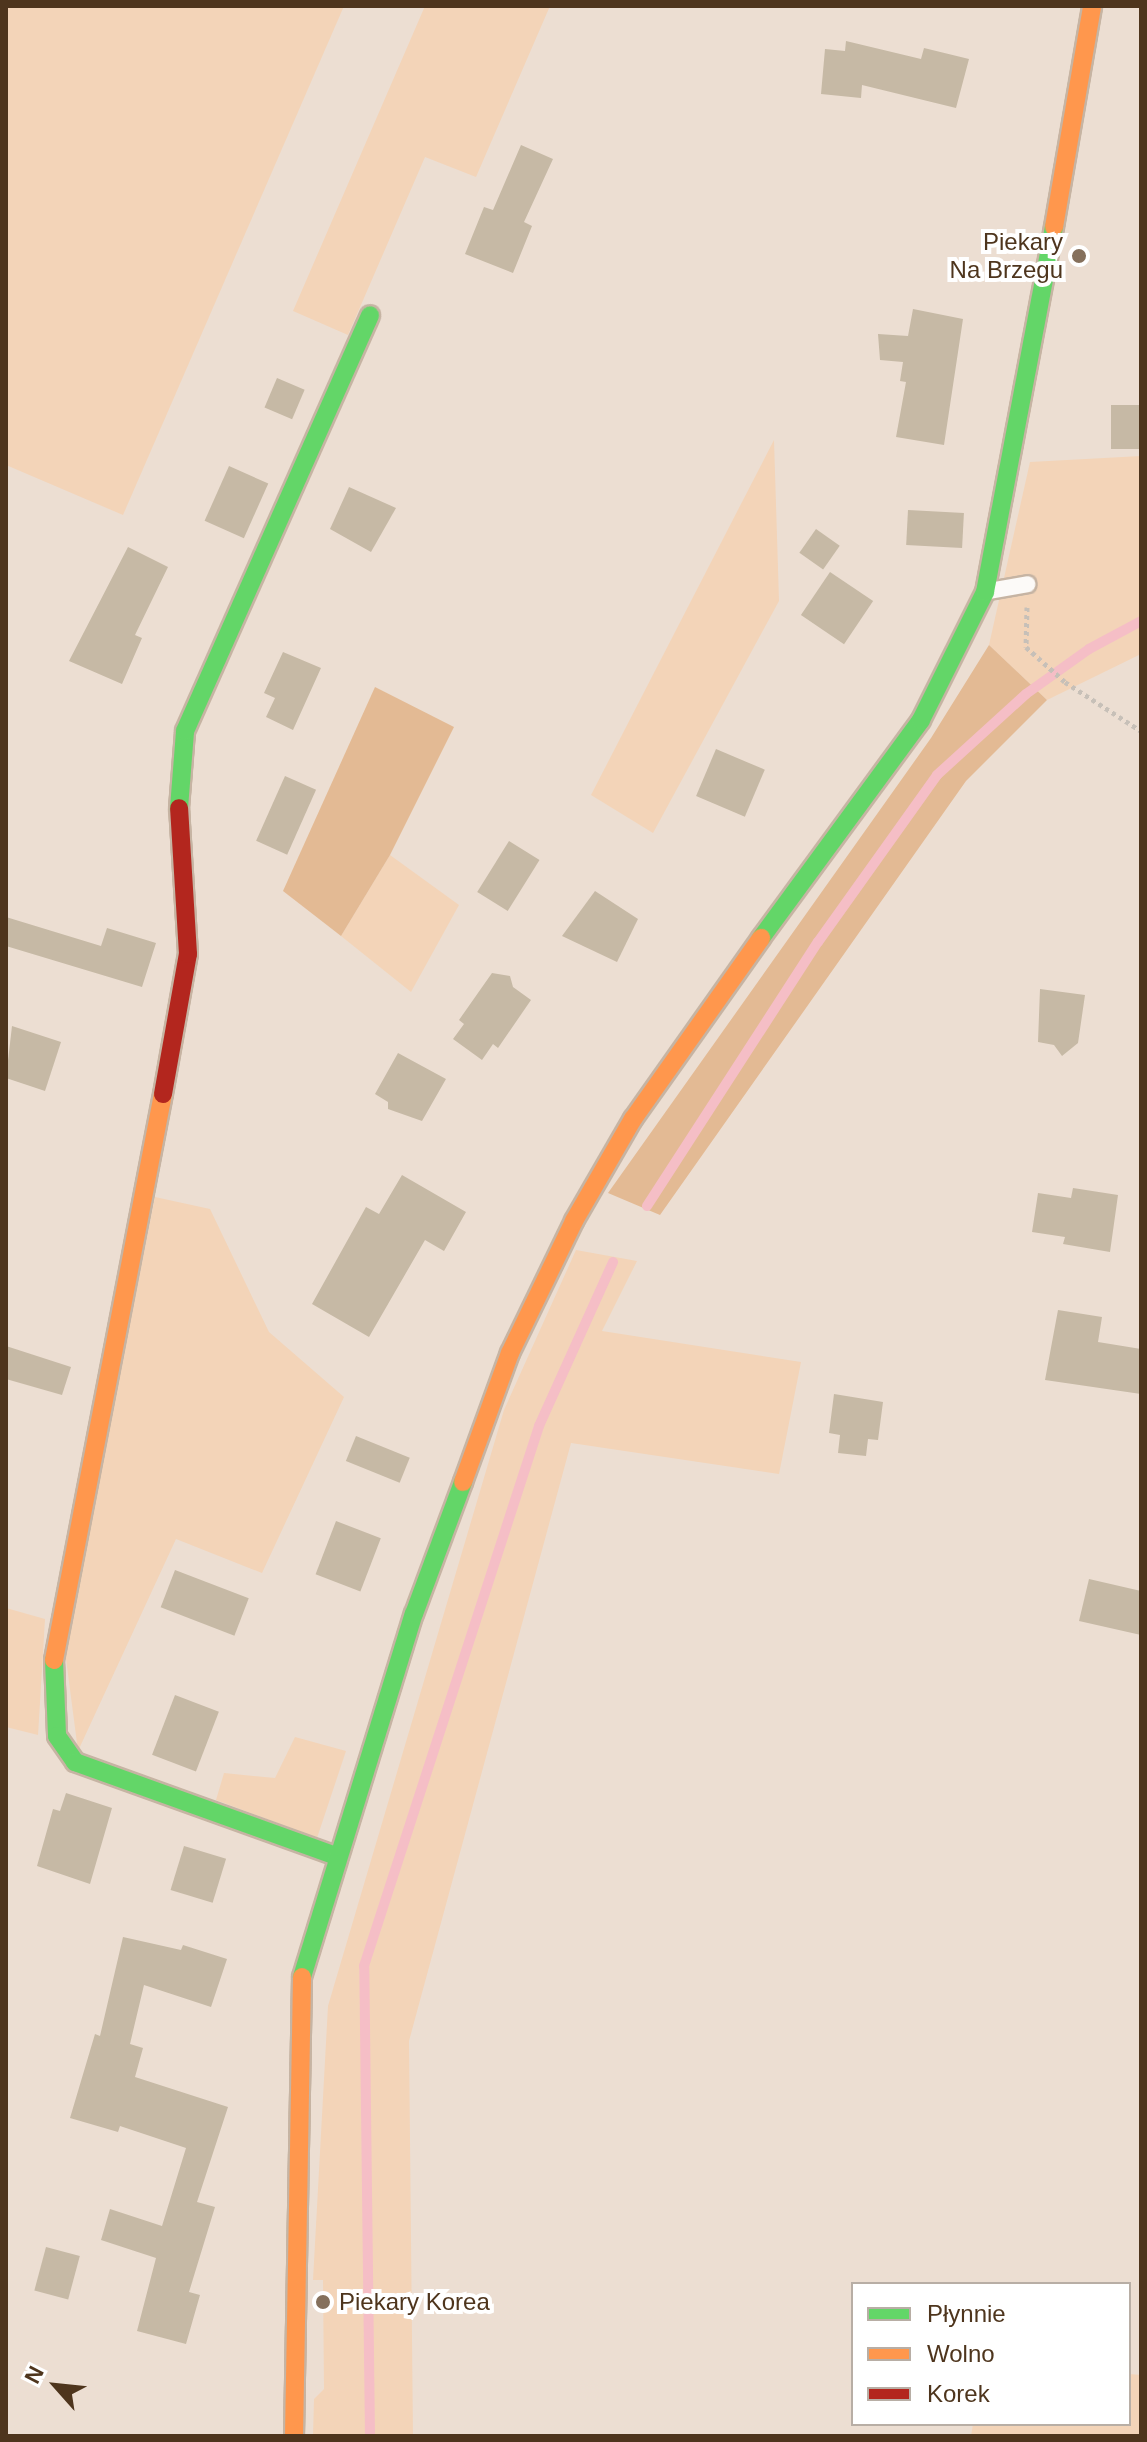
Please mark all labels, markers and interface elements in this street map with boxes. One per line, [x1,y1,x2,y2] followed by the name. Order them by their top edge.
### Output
[950,228,1063,284] place label: Piekary Na Brzegu
[1070,247,1088,265] marker: Piekary Na Brzegu
[851,2282,1131,2426] legend
[339,2288,490,2316] place label: Piekary Korea
[314,2293,332,2311] marker: Piekary Korea
[927,2300,1006,2327] text: Płynnie
[927,2340,995,2367] text: Wolno
[16,2346,96,2426] north arrow
[19,2362,49,2388] text: N
[927,2380,990,2407] text: Korek

